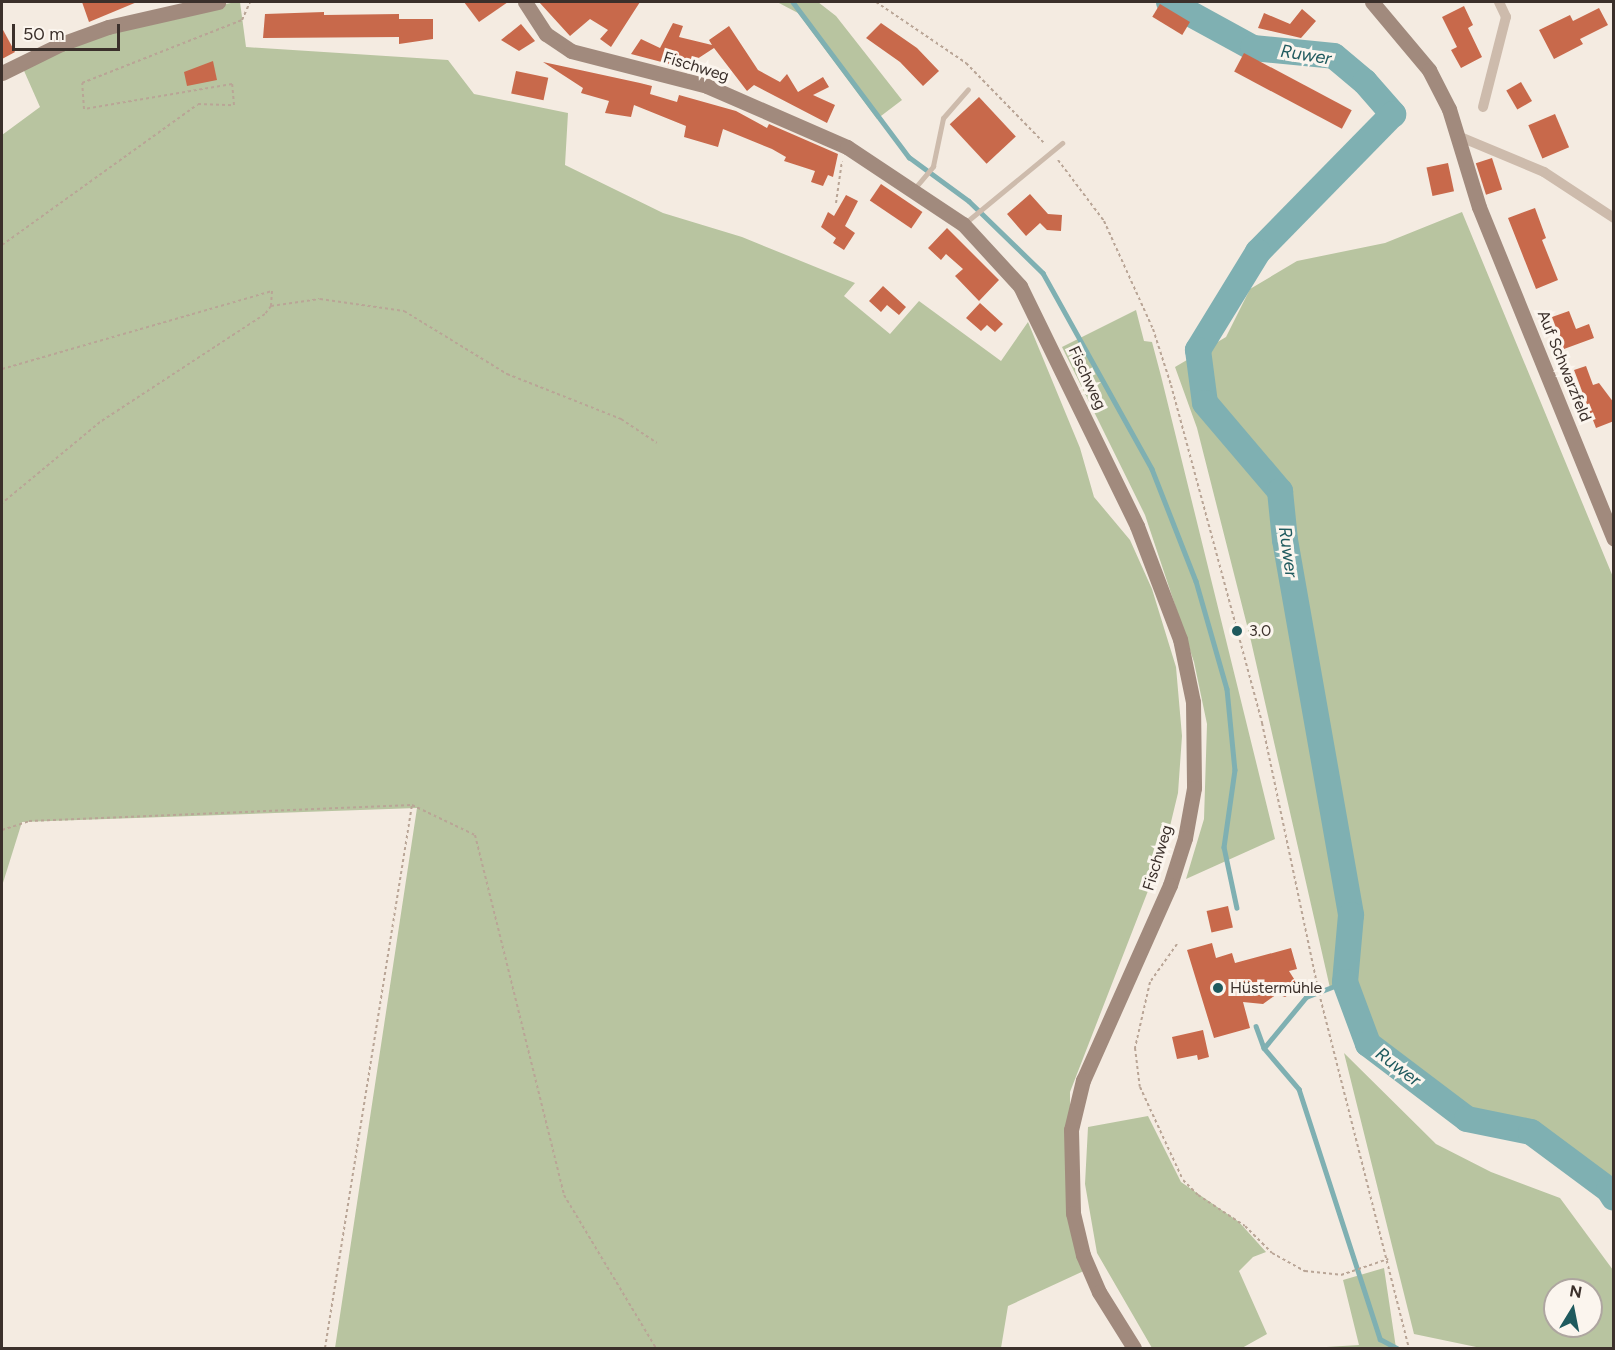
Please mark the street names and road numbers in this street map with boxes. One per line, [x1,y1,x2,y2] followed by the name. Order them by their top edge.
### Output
[661,48,731,86] street label: Fischweg
[1533,308,1595,424] street label: Auf Schwarzfeld
[1064,343,1110,413] street label: Fischweg
[1139,823,1177,893] street label: Fischweg

